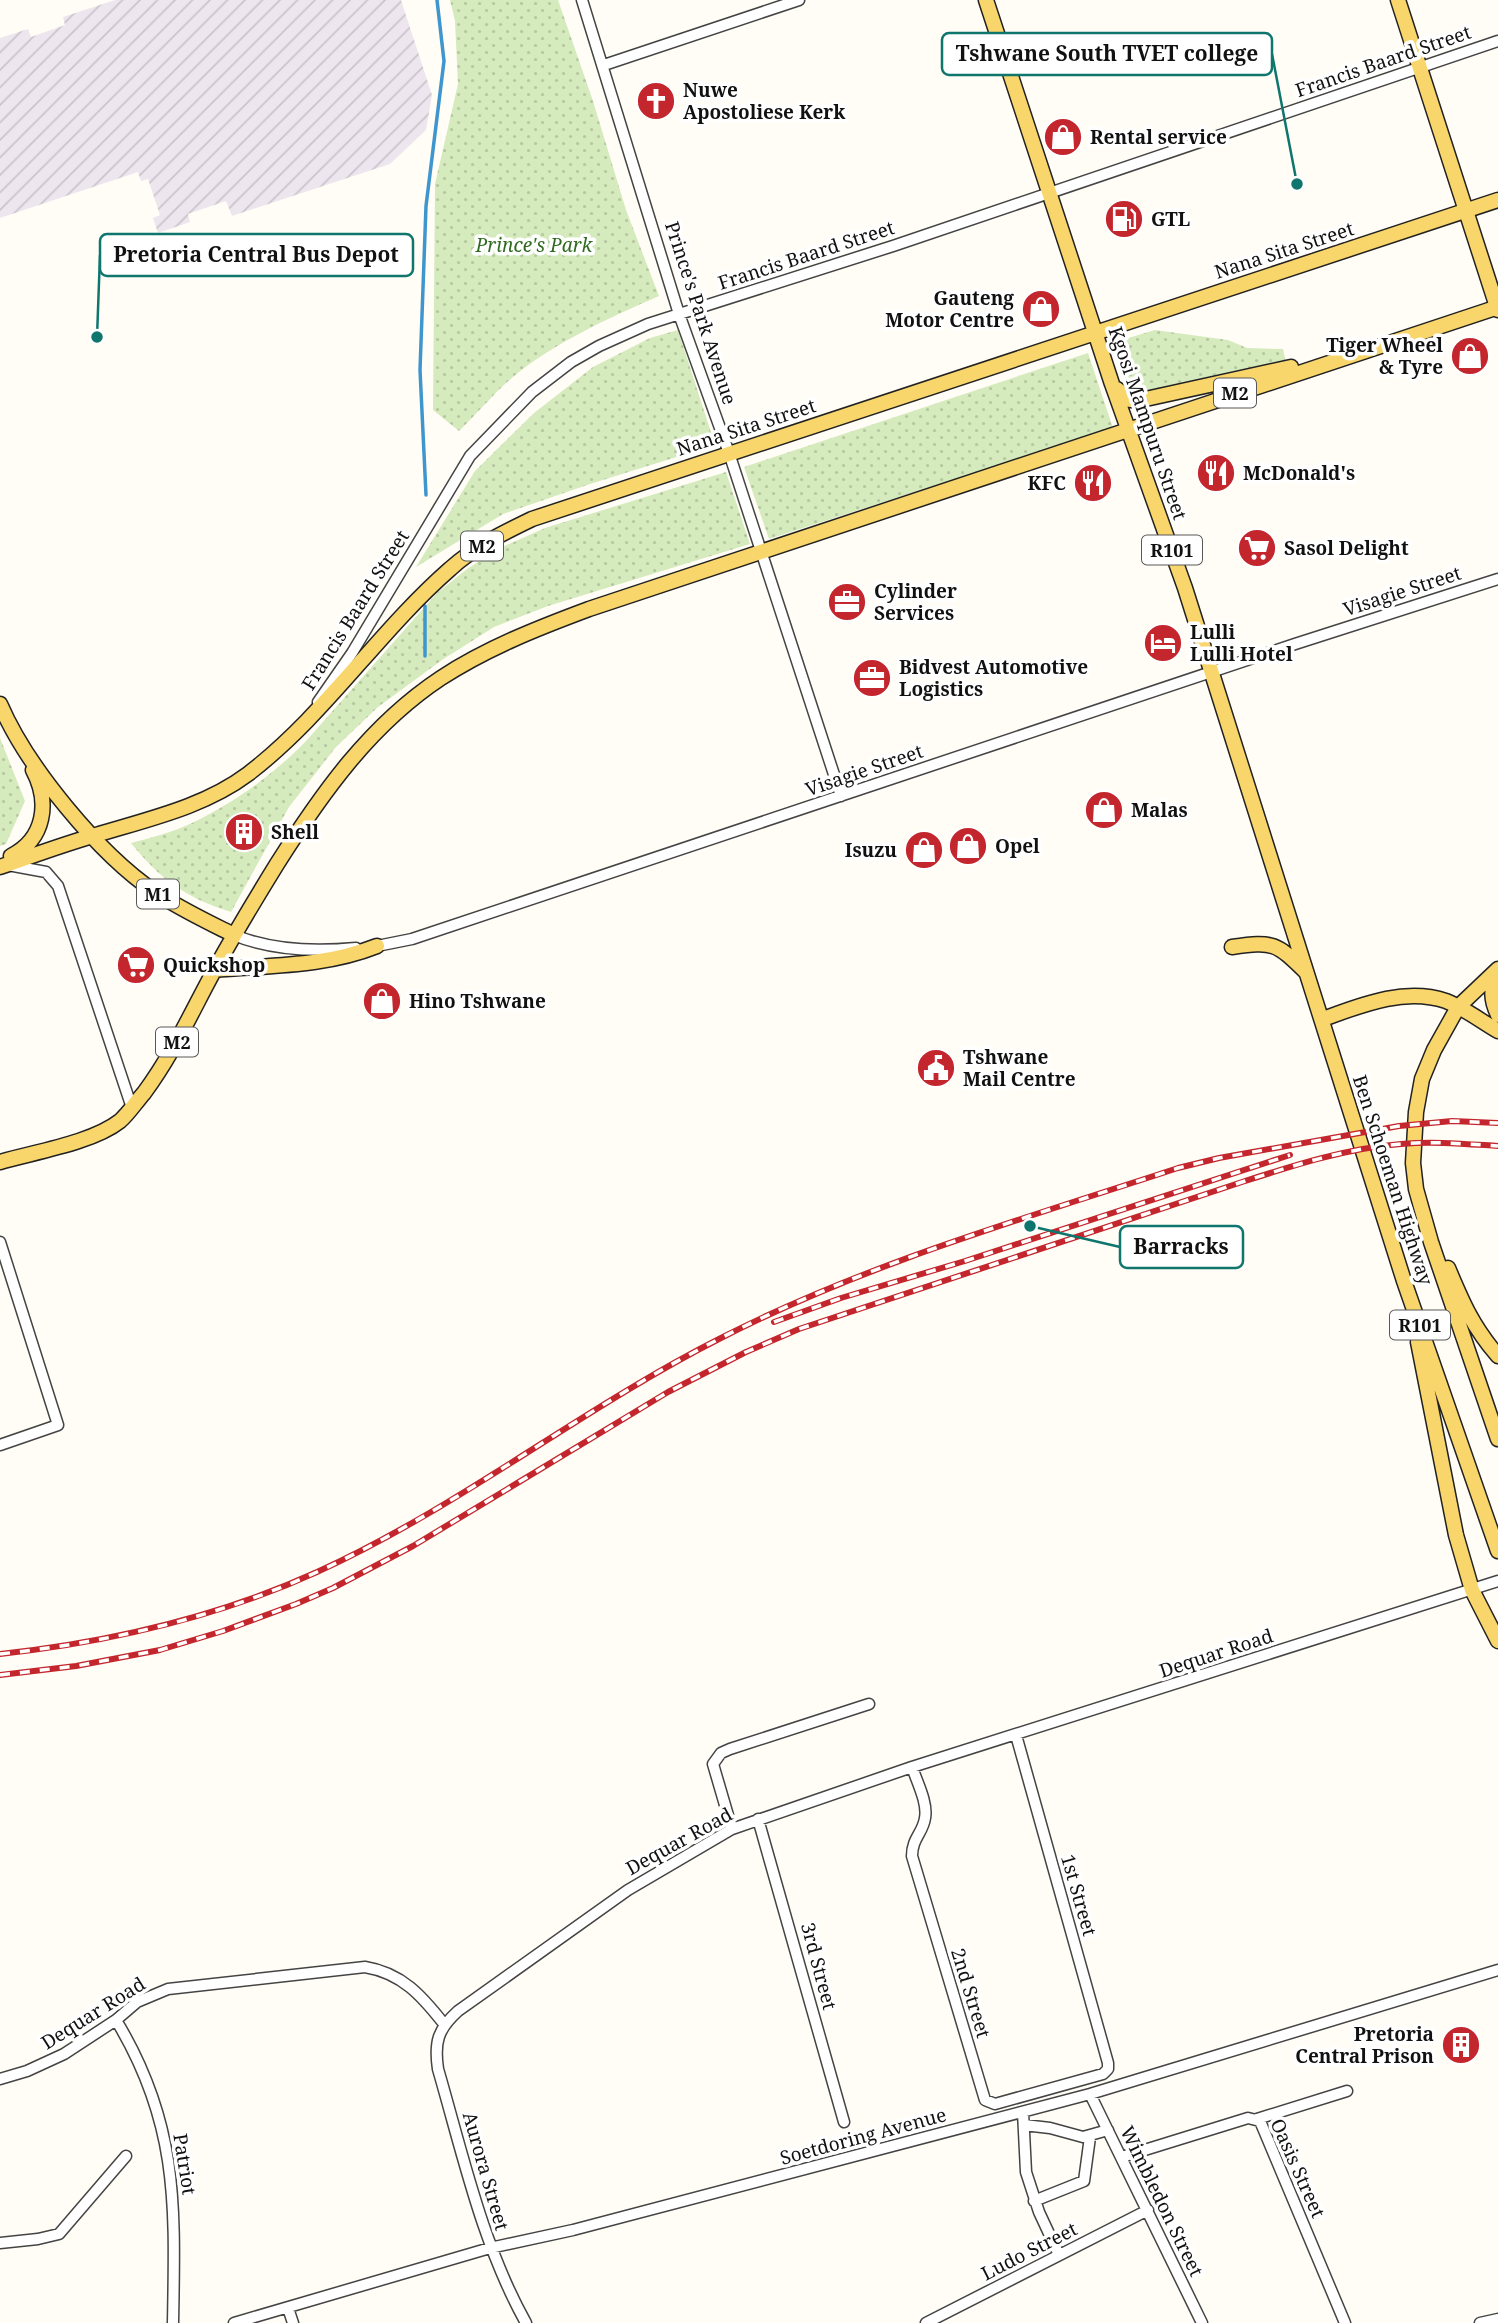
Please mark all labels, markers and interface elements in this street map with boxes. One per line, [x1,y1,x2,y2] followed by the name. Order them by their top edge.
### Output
[1292,19,1475,103] street label: Francis Baard Street
[942,33,1272,75] callout: Tshwane South TVET college
[956,39,1258,67] text: Tshwane South TVET college
[683,77,846,125] place label: Nuwe Apostoliese Kerk
[635,80,677,122] church icon: Nuwe Apostoliese Kerk
[1042,116,1084,158] shop icon: Rental service
[1090,124,1227,150] place label: Rental service
[1103,198,1145,240] fuel station icon: GTL
[1151,206,1190,232] place label: GTL
[714,214,898,296] street label: Francis Baard Street
[1211,215,1357,285] street label: Nana Sita Street
[659,218,743,408] street label: Prince's Park Avenue
[475,232,594,258] park label: Prince's Park
[100,234,413,276] callout: Pretoria Central Bus Depot
[113,240,399,268] text: Pretoria Central Bus Depot
[885,285,1014,333] place label: Gauteng Motor Centre
[1020,288,1062,330] shop icon: Gauteng Motor Centre
[1103,323,1193,523] street label: Kgosi Mampuru Street
[1326,332,1443,380] place label: Tiger Wheel & Tyre
[1449,335,1491,377] shop icon: Tiger Wheel & Tyre
[1214,379,1256,408] road number: M2
[673,392,819,462] street label: Nana Sita Street
[1195,452,1237,494] restaurant icon: McDonald's
[1243,460,1355,486] place label: McDonald's
[1072,462,1114,504] restaurant icon: KFC
[1028,470,1066,496] place label: KFC
[295,525,415,695] street label: Francis Baard Street
[1236,527,1278,569] supermarket icon: Sasol Delight
[461,532,503,560] road number: M2
[1284,535,1409,561] place label: Sasol Delight
[1142,536,1202,564] road number: R101
[1340,560,1465,622] street label: Visagie Street
[874,578,957,626] place label: Cylinder Services
[826,581,868,623] office icon: Cylinder Services
[1190,619,1293,667] place label: Lulli Lulli Hotel
[1142,622,1184,664] hotel icon: Lulli Lulli Hotel
[899,654,1088,702] place label: Bidvest Automotive Logistics
[851,657,893,699] office icon: Bidvest Automotive Logistics
[802,738,926,802] street label: Visagie Street
[1083,789,1125,831] shop icon: Malas
[1131,797,1188,823] place label: Malas
[223,811,265,853] building icon: Shell
[271,819,319,845] place label: Shell
[947,825,989,867] shop icon: Opel
[903,829,945,871] shop icon: Isuzu
[995,833,1040,859] place label: Opel
[845,837,897,863] place label: Isuzu
[137,880,179,908] road number: M1
[115,944,157,986] supermarket icon: Quickshop
[163,952,265,978] place label: Quickshop
[361,980,403,1022] shop icon: Hino Tshwane
[409,988,546,1014] place label: Hino Tshwane
[156,1028,198,1056] road number: M2
[963,1044,1076,1092] place label: Tshwane Mail Centre
[915,1047,957,1089] public building icon: Tshwane Mail Centre
[1347,1072,1439,1289] street label: Ben Schoeman Highway
[1120,1226,1243,1268] callout: Barracks
[1133,1232,1229,1260] text: Barracks
[1390,1310,1450,1340] road number: R101
[1156,1622,1276,1684] street label: Dequar Road
[621,1801,737,1881] street label: Dequar Road
[1055,1851,1103,1939] street label: 1st Street
[795,1920,843,2013] street label: 3rd Street
[945,1945,997,2041] street label: 2nd Street
[36,1971,150,2055] street label: Dequar Road
[1295,2021,1434,2069] place label: Pretoria Central Prison
[1440,2024,1482,2066] building icon: Pretoria Central Prison
[777,2101,949,2171] street label: Soetdoring Avenue
[457,2109,515,2234] street label: Aurora Street
[1265,2114,1332,2222] street label: Oasis Street
[1114,2121,1210,2281] street label: Wimbledon Street
[167,2132,203,2197] street label: Patriot
[977,2216,1082,2286] street label: Ludo Street

